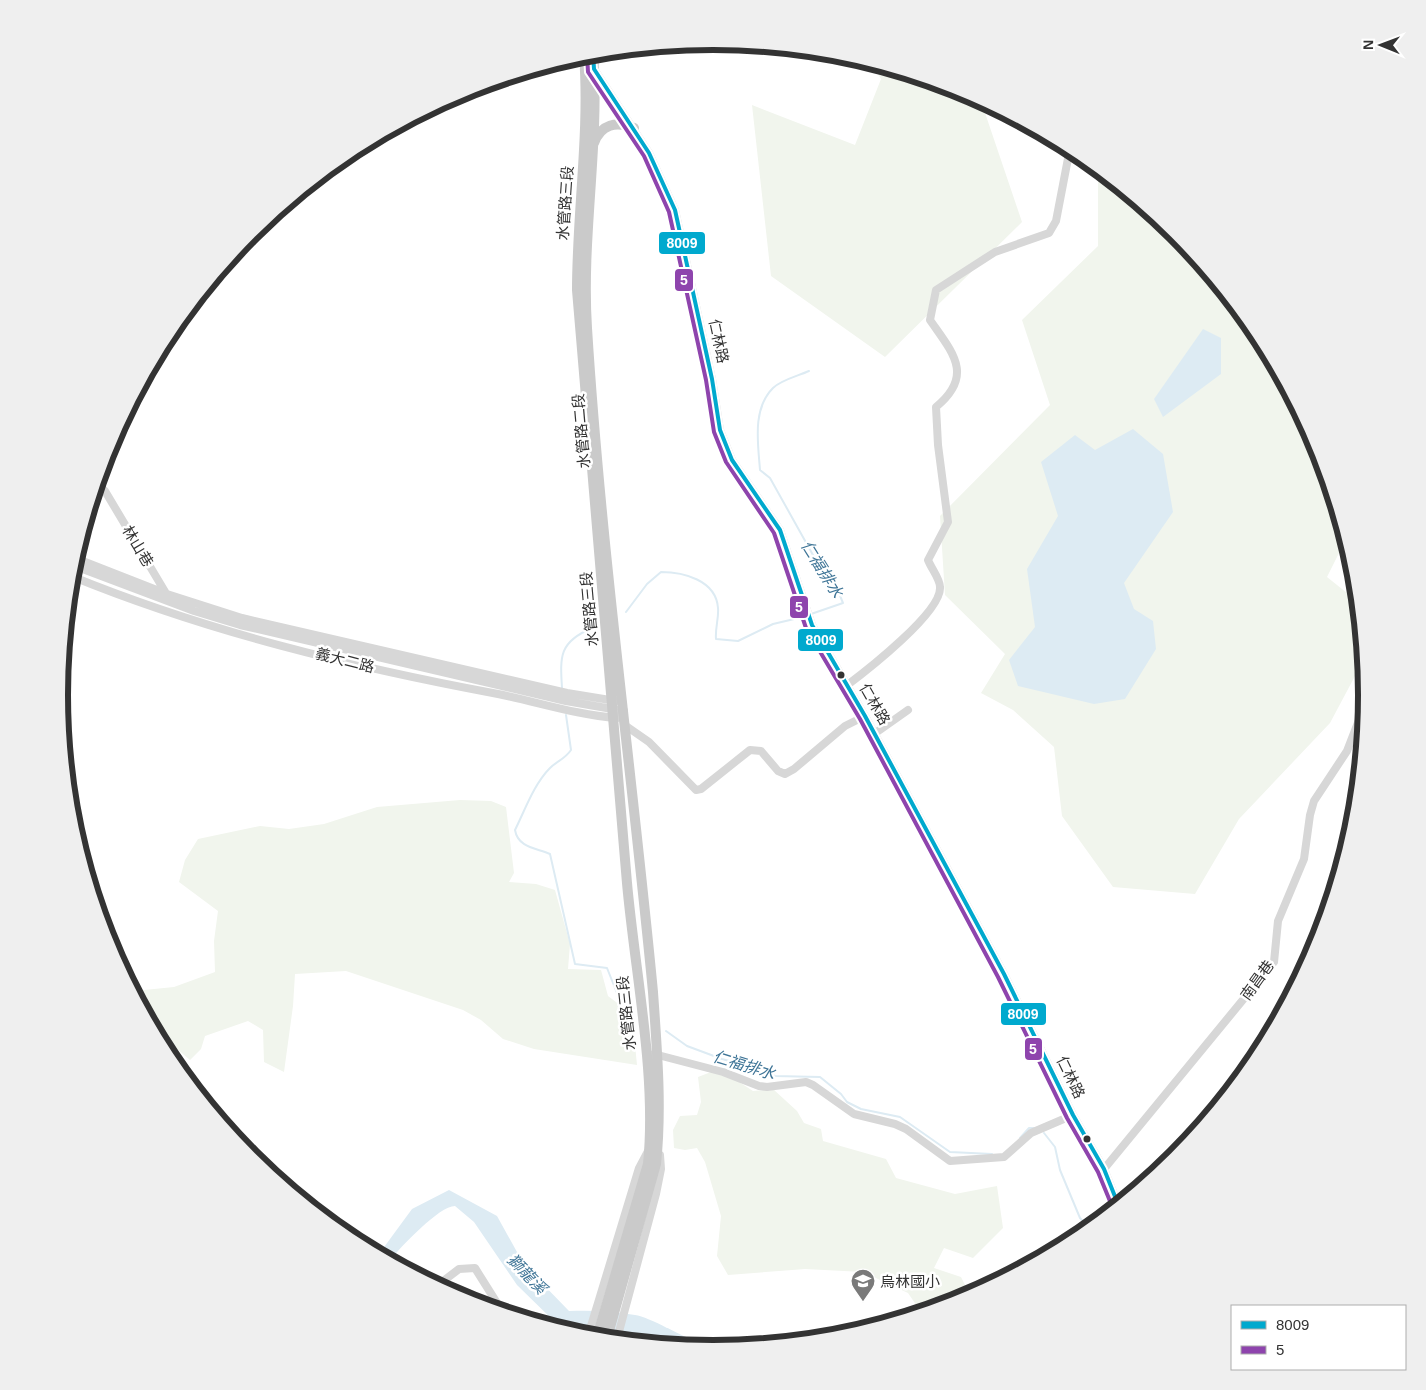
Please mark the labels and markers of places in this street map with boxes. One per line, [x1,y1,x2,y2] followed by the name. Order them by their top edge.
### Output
[836,670,846,680] unlabelled marker
[1082,1134,1092,1144] unlabelled marker
[850,1268,876,1302] school or university icon: 烏林國小
[880,1273,940,1290] place label: 烏林國小

